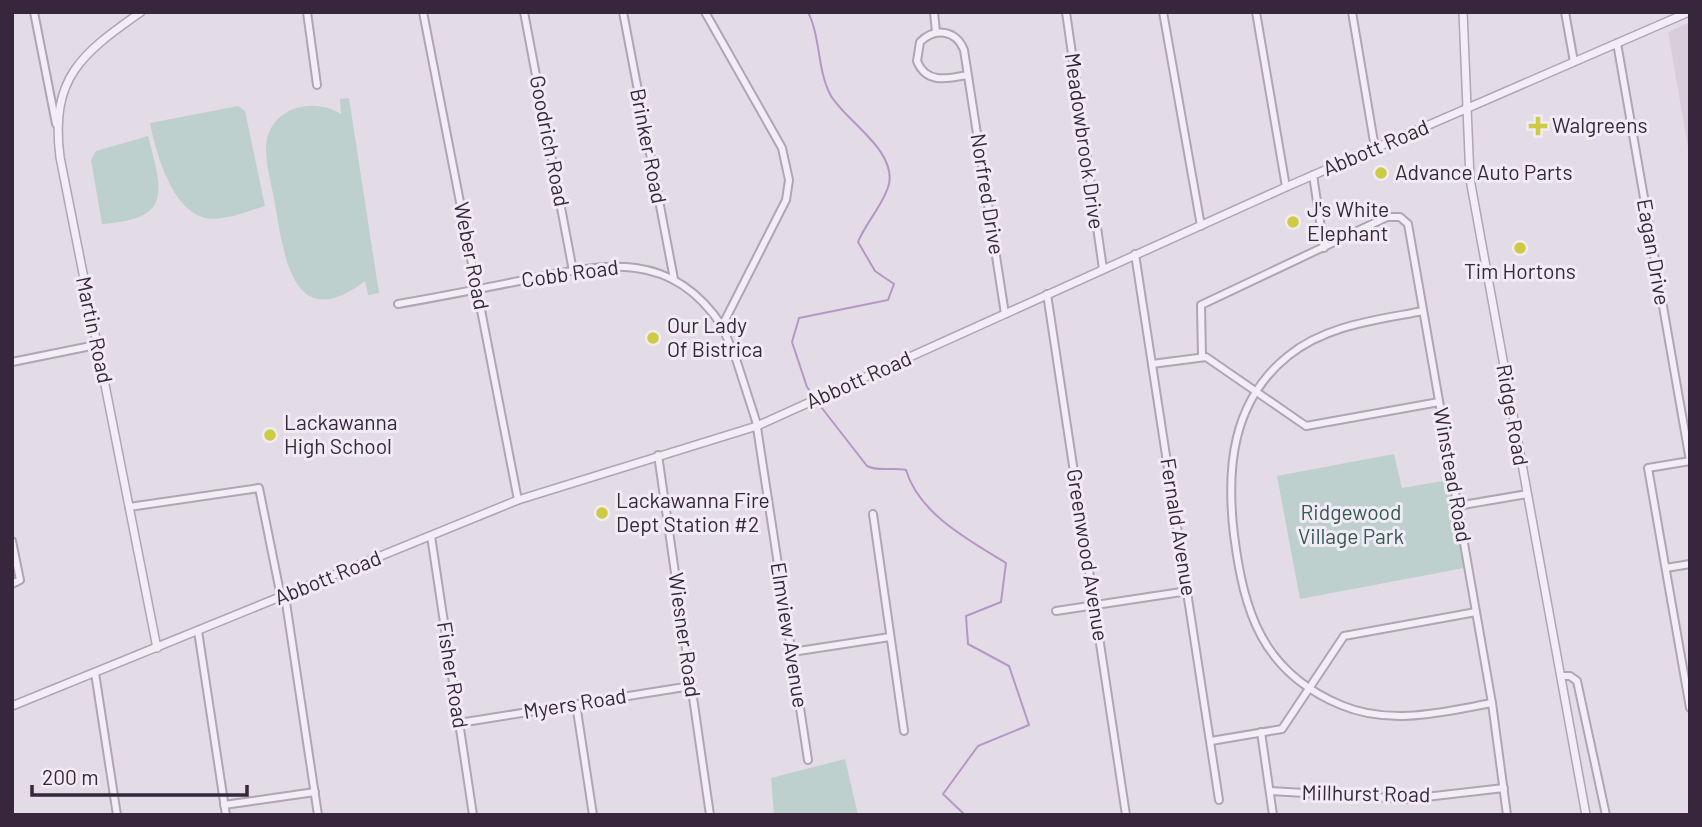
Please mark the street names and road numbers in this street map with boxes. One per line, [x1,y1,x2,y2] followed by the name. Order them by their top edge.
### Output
[1061,51,1110,231] street label: Meadowbrook Drive
[526,73,575,208] street label: Goodrich Road
[626,86,673,206] street label: Brinker Road
[1319,113,1432,180] street label: Abbott Road
[967,131,1010,256] street label: Norfred Drive
[1633,197,1676,307] street label: Eagan Drive
[450,200,495,312] street label: Weber Road
[520,253,620,292] street label: Cobb Road
[72,274,119,385] street label: Martin Road
[802,344,915,413] street label: Abbott Road
[1492,362,1535,467] street label: Ridge Road
[1429,405,1478,544] street label: Winstead Road
[1156,456,1203,597] street label: Fernald Avenue
[1063,467,1114,643] street label: Greenwood Avenue
[270,544,384,609] street label: Abbott Road
[767,560,814,709] street label: Elmview Avenue
[664,571,707,699] street label: Wiesner Road
[433,619,474,730] street label: Fisher Road
[522,682,628,723] street label: Myers Road
[1302,779,1431,806] street label: Millhurst Road

